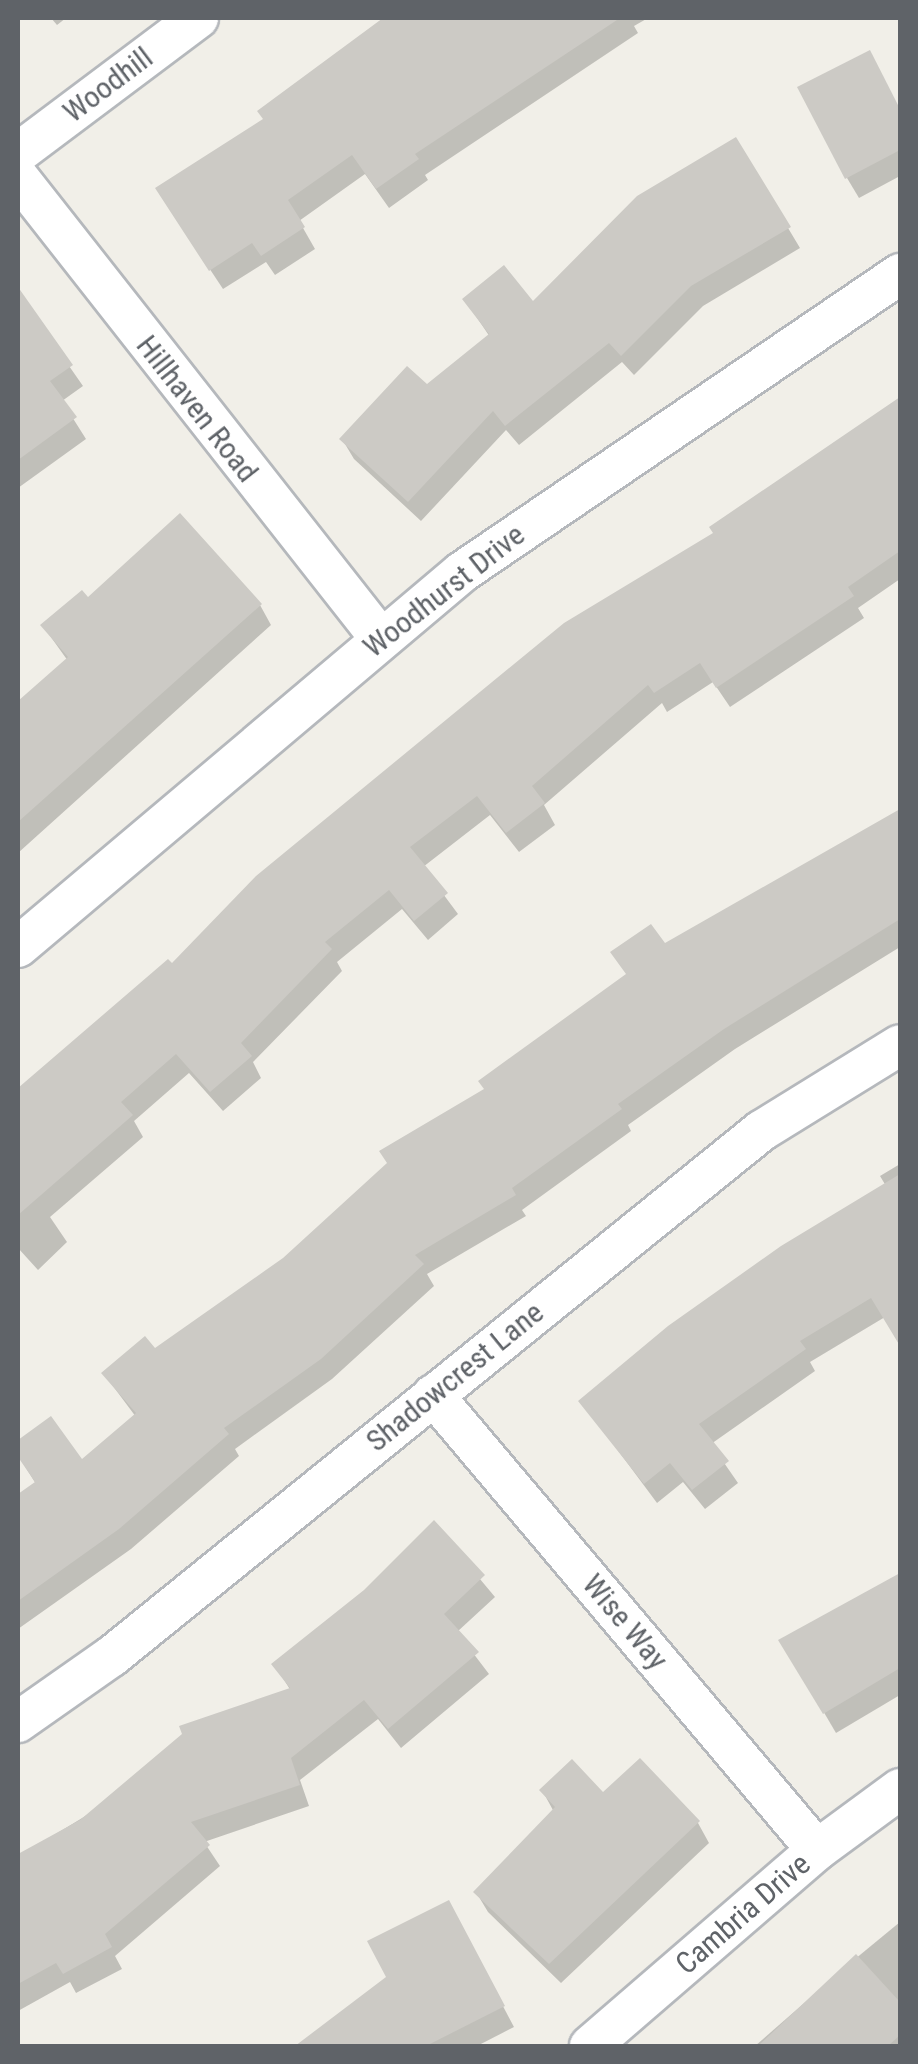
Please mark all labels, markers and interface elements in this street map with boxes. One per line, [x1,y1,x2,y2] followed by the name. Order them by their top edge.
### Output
[56,40,160,130] street label: Woodhill
[129,328,265,490] street label: Hillhaven Road
[356,517,532,665] street label: Woodhurst Drive
[359,1295,551,1459] street label: Shadowcrest Lane
[575,1567,675,1677] street label: Wise Way
[669,1846,817,1982] street label: Cambria Drive

